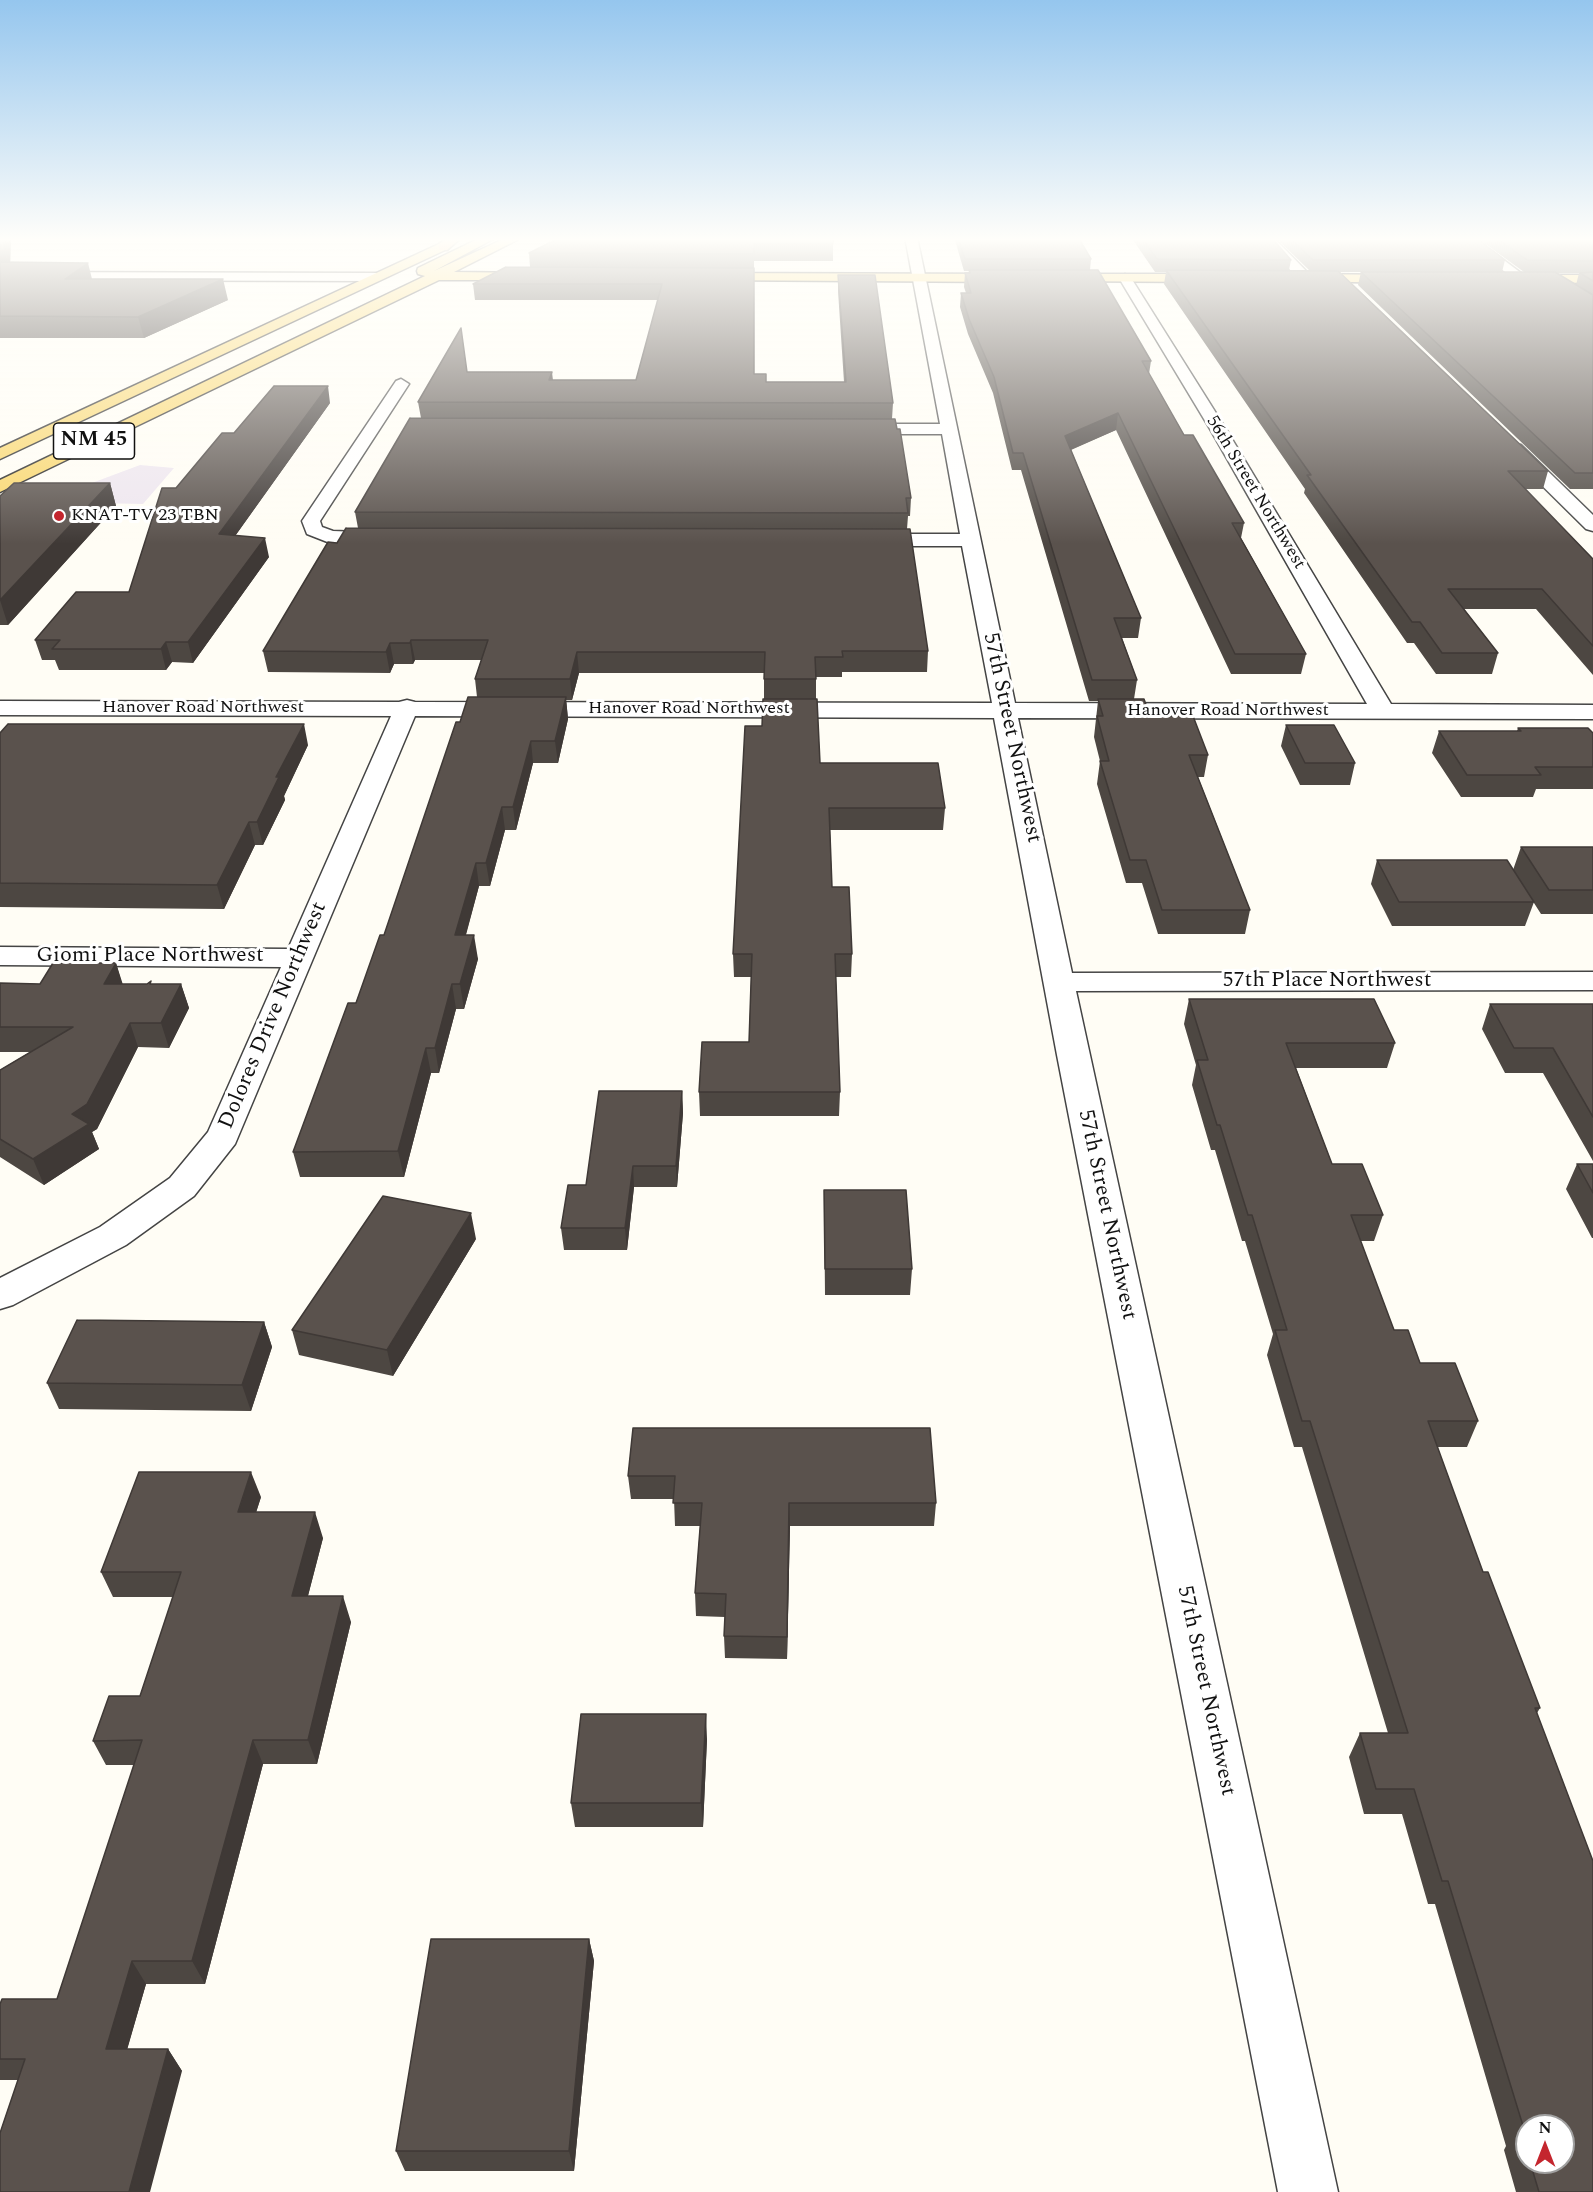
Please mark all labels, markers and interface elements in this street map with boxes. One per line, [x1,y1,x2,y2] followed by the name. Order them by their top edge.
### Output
[1201,412,1309,574] street label: 56th Street Northwest
[54,423,134,459] road number: NM 45
[71,505,219,527] place label: KNAT-TV 23 TBN
[52,509,66,523] marker: KNAT-TV 23 TBN
[976,631,1046,845] street label: 57th Street Northwest
[102,697,304,719] street label: Hanover Road Northwest
[588,698,790,720] street label: Hanover Road Northwest
[1127,700,1329,722] street label: Hanover Road Northwest
[214,899,334,1133] street label: Dolores Drive Northwest
[36,944,264,970] street label: Giomi Place Northwest
[1223,969,1431,995] street label: 57th Place Northwest
[1071,1108,1141,1322] street label: 57th Street Northwest
[1170,1584,1240,1798] street label: 57th Street Northwest
[1515,2114,1575,2174] north arrow
[1538,2116,1552,2140] text: N

